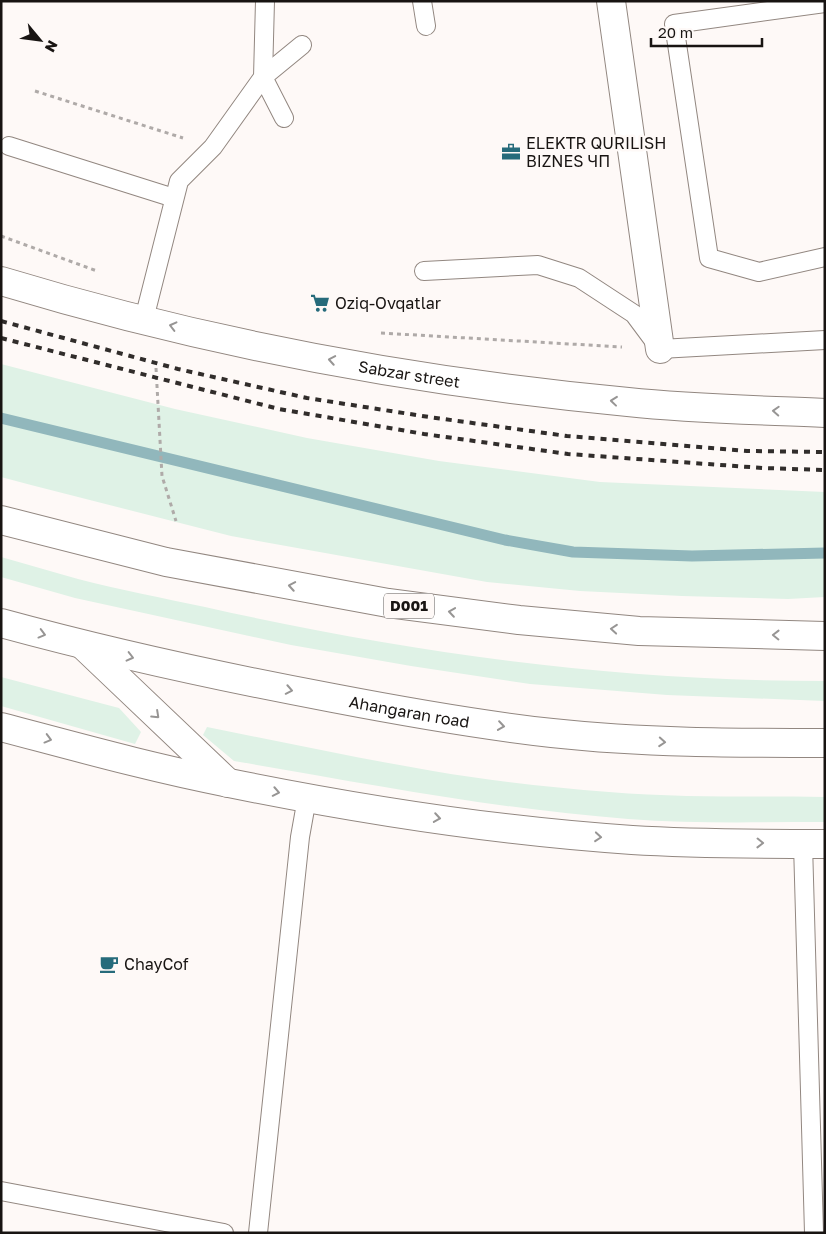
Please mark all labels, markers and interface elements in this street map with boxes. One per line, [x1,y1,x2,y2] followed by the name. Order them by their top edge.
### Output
[15,15,65,65] north arrow
[651,15,762,47] scale bar
[658,23,693,41] text: 20 m
[42,38,62,55] text: N
[526,133,666,171] place label: ELEKTR QURILISH BIZNES ЧП
[500,141,522,163] office icon: ELEKTR QURILISH BIZNES ЧП
[309,292,331,314] supermarket icon: Oziq-Ovqatlar
[335,293,441,313] place label: Oziq-Ovqatlar
[169,321,178,332] one-way arrow
[328,356,336,366] one-way arrow
[357,356,461,392] street label: Sabzar street
[610,396,618,407] one-way arrow
[772,405,780,416] one-way arrow
[287,581,296,591] one-way arrow
[384,594,434,618] road number: D001
[448,607,456,617] one-way arrow
[609,623,617,634] one-way arrow
[37,629,45,639] one-way arrow
[772,630,780,640] one-way arrow
[125,651,134,662] one-way arrow
[284,685,293,695] one-way arrow
[347,691,471,732] street label: Ahangaran road
[150,709,159,718] one-way arrow
[497,720,505,731] one-way arrow
[44,733,53,744] one-way arrow
[659,736,667,747] one-way arrow
[272,786,281,797] one-way arrow
[432,813,441,823] one-way arrow
[594,831,602,842] one-way arrow
[757,838,765,849] one-way arrow
[98,953,120,975] cafe icon: ChayCof
[124,954,189,974] place label: ChayCof

